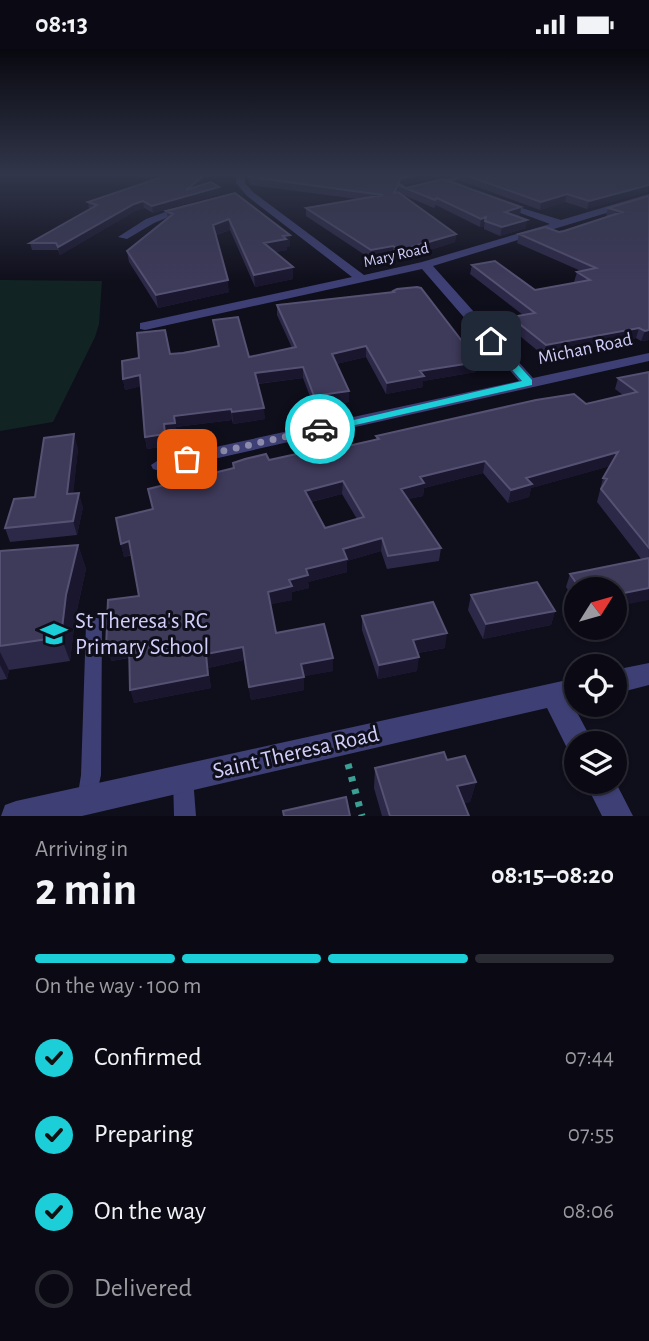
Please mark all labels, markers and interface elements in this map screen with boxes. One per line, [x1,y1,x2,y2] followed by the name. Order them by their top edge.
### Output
[35,11,88,37] text: 08:13
[362,240,430,271] street label: Mary Road
[461,311,521,371] pin
[472,322,510,360] icon: home
[536,330,634,368] street label: Michan Road
[285,394,355,464] courier
[301,410,339,448] icon: car
[157,429,217,489] pin
[168,440,206,478] icon: bag
[564,577,626,641] north arrow
[564,577,627,794] map controls
[75,610,209,659] place label: St Theresa's RC Primary School
[39,619,69,649] school or university icon: St Theresa's RC Primary School
[564,654,627,717] button: locate
[211,723,381,783] street label: Saint Theresa Road
[564,731,627,794] button: layers
[35,838,128,861] text: Arriving in
[491,862,614,888] text: 08:15–08:20
[35,867,137,913] text: 2 min
[35,975,202,998] text: On the way · 100 m
[35,1039,73,1077] icon: check
[94,1044,202,1070] text: Confirmed
[565,1046,614,1069] text: 07:44
[35,1116,73,1154] icon: check
[94,1121,193,1147] text: Preparing
[568,1123,614,1146] text: 07:55
[35,1193,73,1231] icon: check
[94,1198,206,1224] text: On the way
[563,1200,614,1223] text: 08:06
[94,1275,192,1301] text: Delivered

